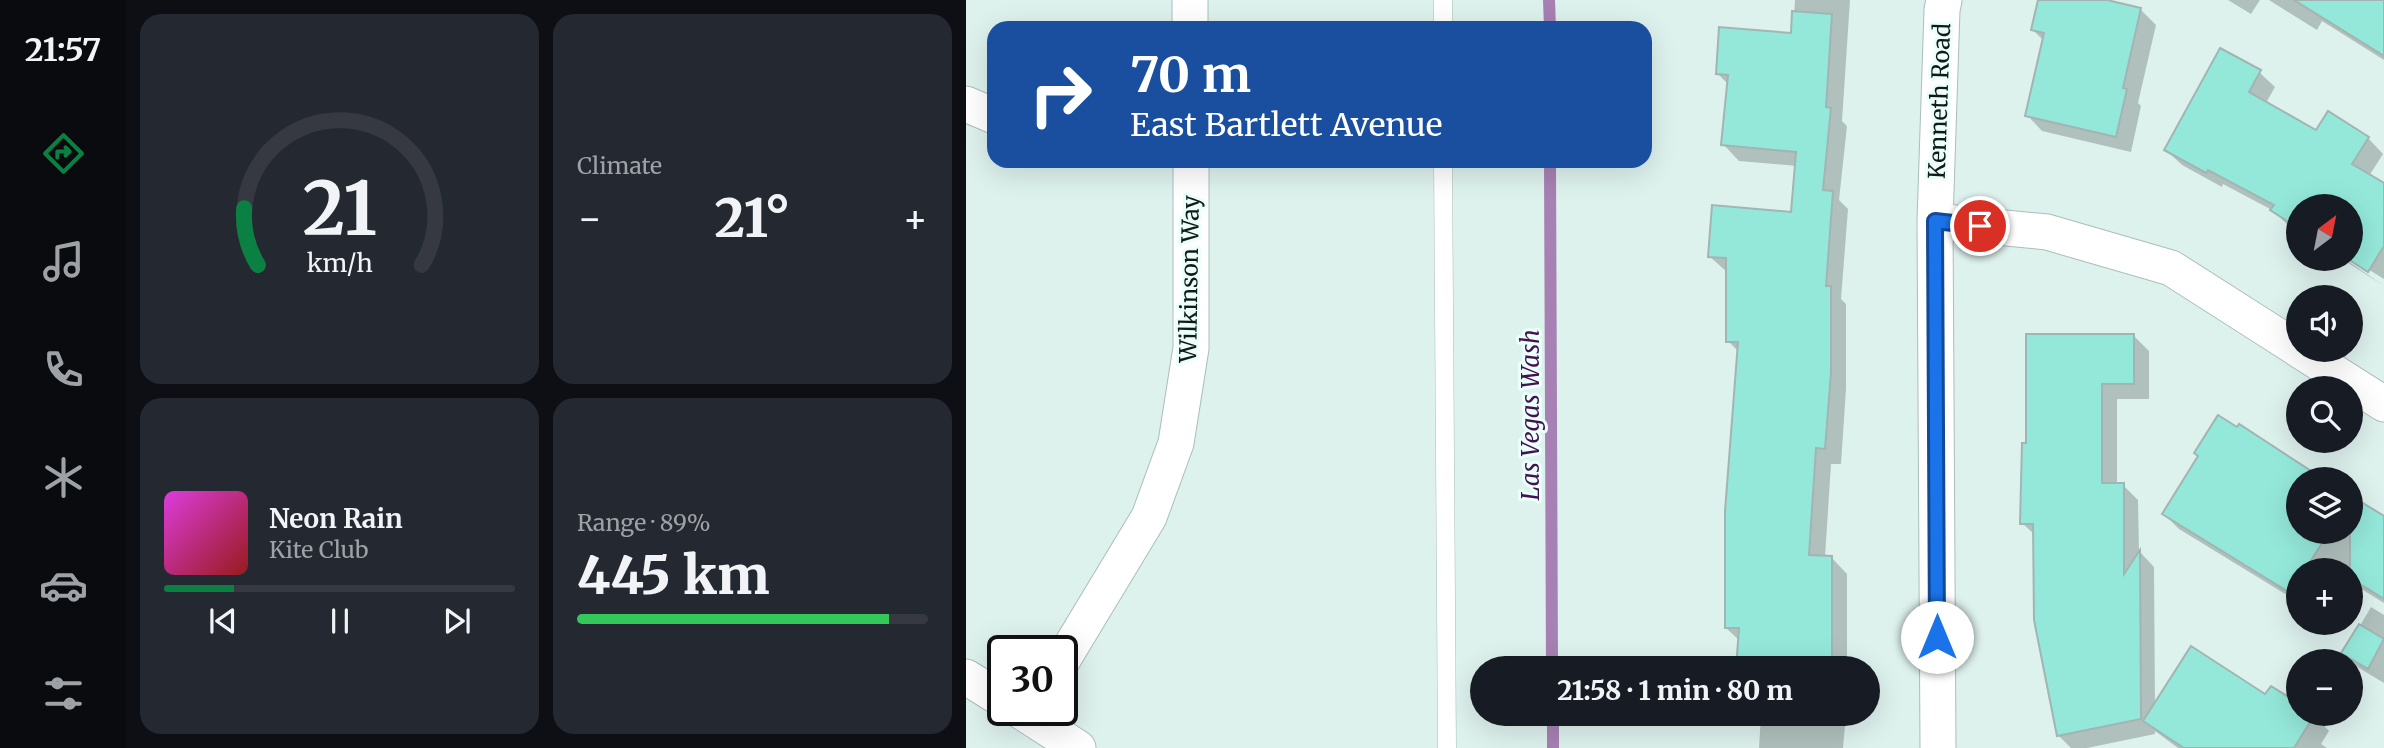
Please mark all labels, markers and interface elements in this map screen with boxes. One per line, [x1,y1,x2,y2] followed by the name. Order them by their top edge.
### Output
[1922,22,1956,179] street label: Kenneth Road
[25,30,101,70] text: 21:57
[1130,44,1251,105] text: 70 m
[1015,49,1106,140] icon: right
[1130,105,1442,145] text: East Bartlett Avenue
[39,129,88,178] icon: directions
[577,151,662,180] text: Climate
[302,163,377,255] text: 21
[715,186,790,251] text: 21°
[1173,194,1205,364] street label: Wilkinson Way
[2286,194,2362,271] north arrow
[2286,194,2363,726] map controls
[577,195,602,242] text: −
[903,195,928,242] text: +
[1950,196,2010,256] pin
[1961,207,1999,245] icon: arrive
[39,237,88,286] icon: music
[306,247,373,279] text: km/h
[2286,285,2363,362] button: sound
[1515,329,1546,501] water label: Las Vegas Wash
[39,345,88,394] icon: phone
[2286,376,2363,453] button: search
[39,453,88,502] icon: climate
[2286,467,2363,544] button: layers
[269,502,403,535] text: Neon Rain
[577,508,711,537] text: Range · 89%
[269,535,368,564] text: Kite Club
[577,543,770,608] text: 445 km
[2286,558,2363,635] button: +
[39,561,88,610] icon: car
[1900,600,1974,674] position arrow
[204,602,242,640] icon: previous
[321,602,359,640] icon: pause
[438,602,476,640] icon: next
[987,635,1078,726] speed limit sign: 30
[2286,649,2363,726] button: −
[39,669,88,718] icon: filters
[1557,674,1793,707] text: 21:58 · 1 min · 80 m

